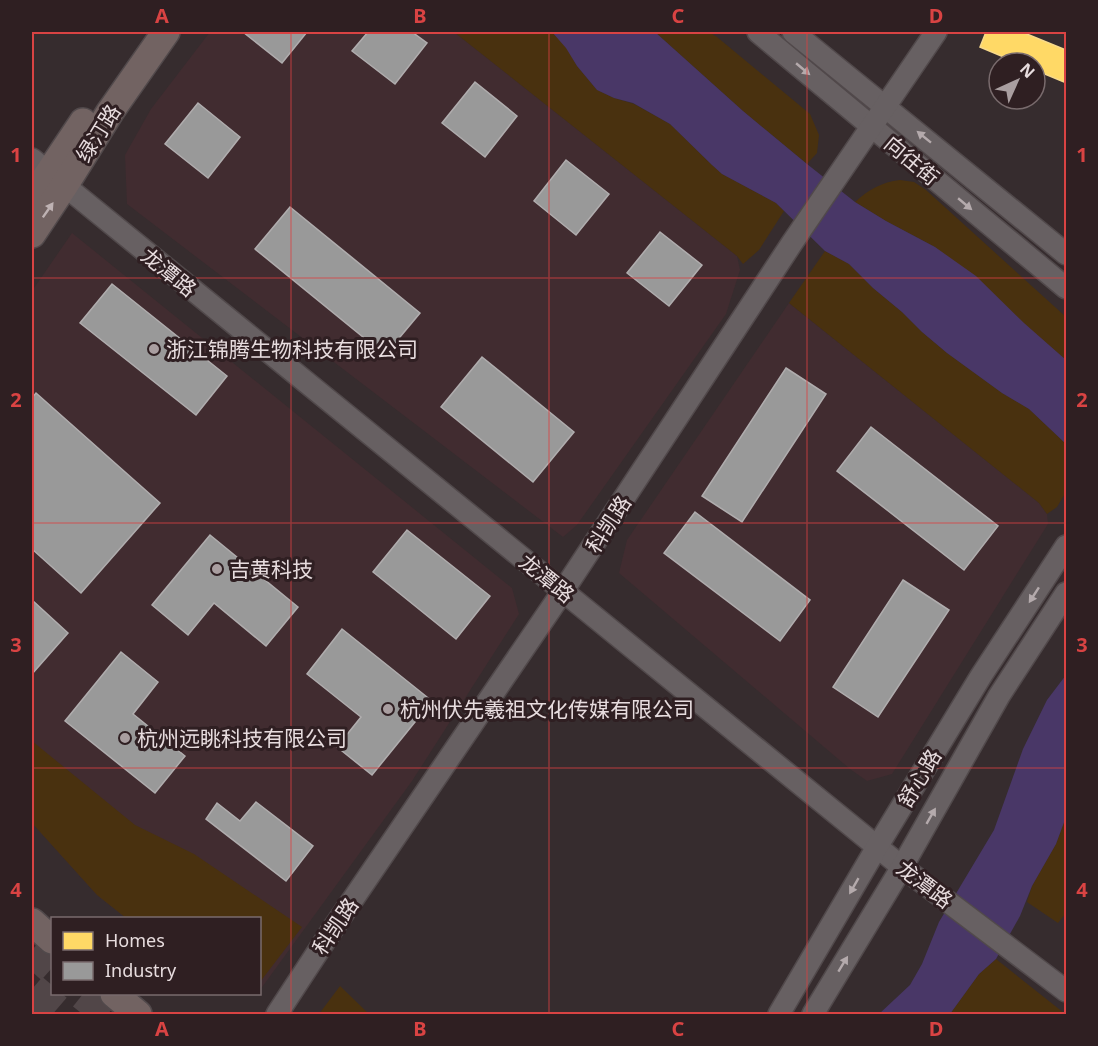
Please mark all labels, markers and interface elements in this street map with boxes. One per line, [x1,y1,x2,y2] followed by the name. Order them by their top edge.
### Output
[155,2,169,29] text: A
[413,2,427,29] text: B
[672,2,685,29] text: C
[929,2,943,29] text: D
[987,51,1047,111] north arrow
[1015,58,1040,83] text: N
[795,62,810,75] one-way arrow
[69,99,127,167] street label: 绿汀路
[879,129,945,191] street label: 向往街
[916,132,931,144] one-way arrow
[10,141,22,168] text: 1
[1076,141,1088,168] text: 1
[958,197,973,210] one-way arrow
[42,203,54,219] one-way arrow
[136,241,202,303] street label: 龙潭路
[166,335,418,363] place label: 浙江锦腾生物科技有限公司
[147,342,161,356] marker: 浙江锦腾生物科技有限公司
[10,386,22,413] text: 2
[1076,386,1088,413] text: 2
[579,490,637,558] street label: 科凯路
[514,547,580,609] street label: 龙潭路
[229,555,313,583] place label: 吉黄科技
[210,562,224,576] marker: 吉黄科技
[1029,587,1040,603] one-way arrow
[10,631,22,658] text: 3
[1076,631,1088,658] text: 3
[400,695,694,723] place label: 杭州伏先羲祖文化传媒有限公司
[381,702,395,716] marker: 杭州伏先羲祖文化传媒有限公司
[137,724,347,752] place label: 杭州远眺科技有限公司
[118,731,132,745] marker: 杭州远眺科技有限公司
[891,744,947,812] street label: 舒心路
[925,808,936,824] one-way arrow
[891,854,959,914] street label: 龙潭路
[10,876,22,903] text: 4
[1076,876,1088,903] text: 4
[849,878,859,895] one-way arrow
[306,892,364,960] street label: 科凯路
[51,917,261,995] legend
[105,928,165,952] text: Homes
[838,955,848,972] one-way arrow
[105,958,177,982] text: Industry
[155,1015,169,1042] text: A
[413,1015,427,1042] text: B
[672,1015,685,1042] text: C
[929,1015,943,1042] text: D

